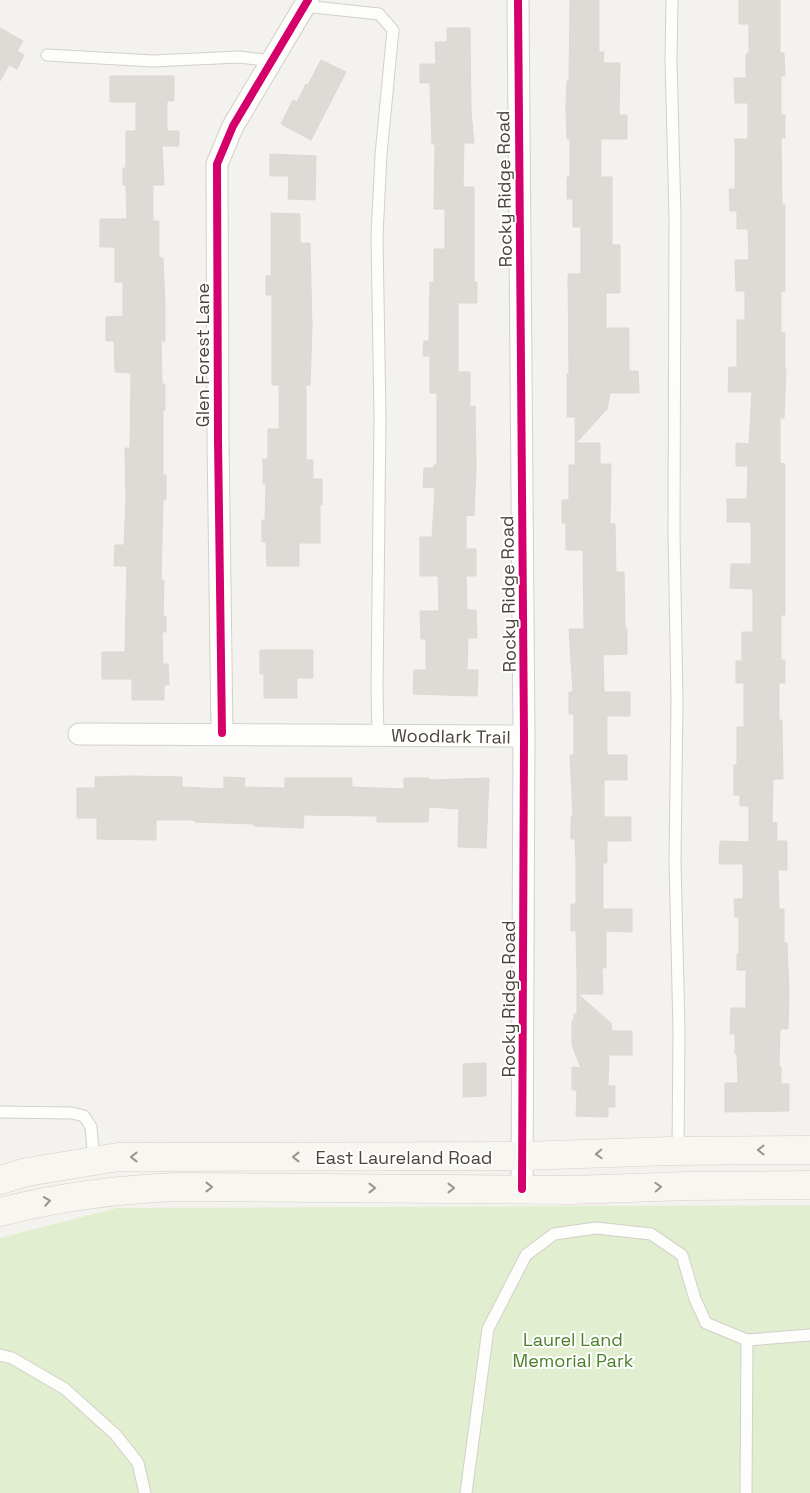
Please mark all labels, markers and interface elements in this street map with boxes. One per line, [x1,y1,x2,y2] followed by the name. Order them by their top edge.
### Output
[491,110,517,268] street label: Rocky Ridge Road
[191,283,214,427] street label: Glen Forest Lane
[495,515,521,673] street label: Rocky Ridge Road
[391,723,511,749] street label: Woodlark Trail
[497,921,520,1077] street label: Rocky Ridge Road
[757,1145,765,1155] one-way arrow
[316,1146,492,1169] street label: East Laureland Road
[595,1148,603,1159] one-way arrow
[130,1152,138,1162] one-way arrow
[292,1152,300,1162] one-way arrow
[206,1182,213,1192] one-way arrow
[655,1182,663,1192] one-way arrow
[368,1183,376,1193] one-way arrow
[448,1183,455,1193] one-way arrow
[43,1196,52,1206] one-way arrow
[513,1328,634,1372] park label: Laurel Land Memorial Park

